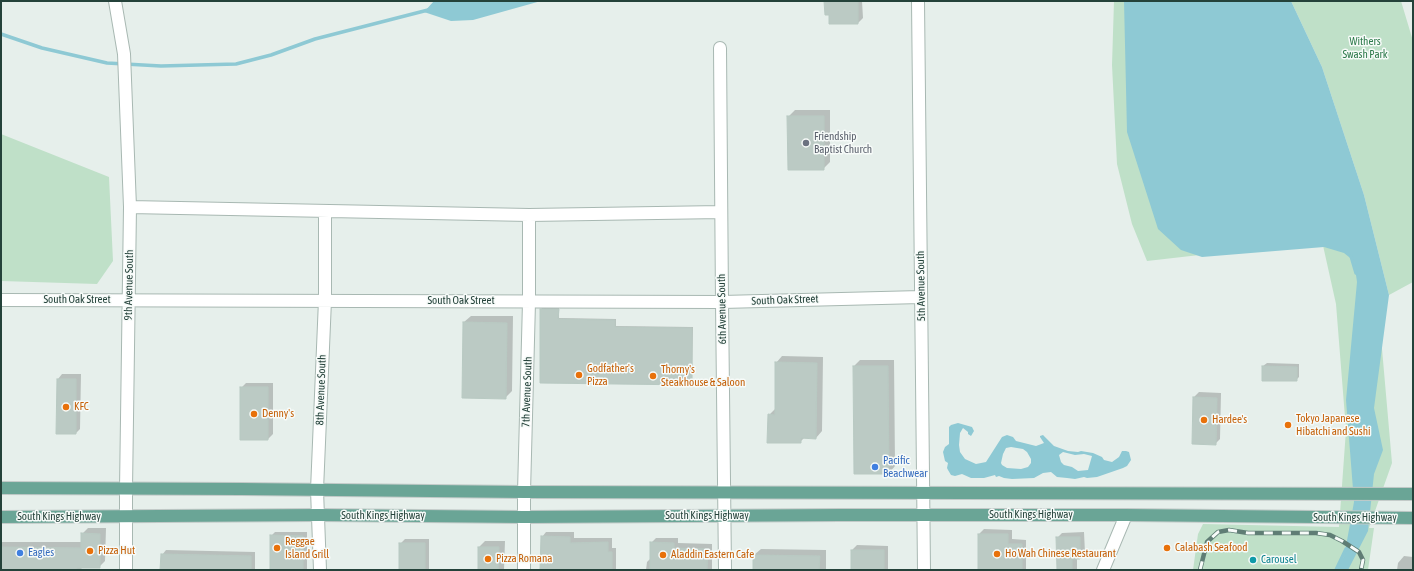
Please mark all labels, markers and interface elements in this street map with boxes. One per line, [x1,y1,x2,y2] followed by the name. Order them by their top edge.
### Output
[1342,35,1388,61] park label: Withers Swash Park
[814,130,872,156] place label: Friendship Baptist Church
[801,138,811,148] marker: Friendship Baptist Church
[122,250,136,320] street label: 9th Avenue South
[914,251,928,321] street label: 5th Avenue South
[715,274,729,344] street label: 6th Avenue South
[751,292,819,308] street label: South Oak Street
[43,293,111,307] street label: South Oak Street
[427,294,495,308] street label: South Oak Street
[313,354,329,426] street label: 8th Avenue South
[519,356,535,428] street label: 7th Avenue South
[587,362,634,388] place label: Godfather's Pizza
[661,363,745,389] place label: Thorny's Steakhouse & Saloon
[574,370,584,380] marker: Godfather's Pizza
[648,371,658,381] marker: Thorny's Steakhouse & Saloon
[74,400,89,414] place label: KFC
[61,402,71,412] marker: KFC
[262,407,294,421] place label: Denny's
[249,409,259,419] marker: Denny's
[1296,412,1371,438] place label: Tokyo Japanese Hibatchi and Sushi
[1212,413,1247,427] place label: Hardee's
[1199,415,1209,425] marker: Hardee's
[1283,420,1293,430] marker: Tokyo Japanese Hibatchi and Sushi
[883,454,928,480] place label: Pacific Beachwear
[870,462,880,472] marker: Pacific Beachwear
[989,508,1073,522] street label: South Kings Highway
[341,509,425,523] street label: South Kings Highway
[665,509,749,523] street label: South Kings Highway
[17,510,101,524] street label: South Kings Highway
[1313,511,1397,525] street label: South Kings Highway
[285,535,329,561] place label: Reggae Island Grill
[1175,541,1247,555] place label: Calabash Seafood
[272,543,282,553] marker: Reggae Island Grill
[1162,543,1172,553] marker: Calabash Seafood
[98,544,135,558] place label: Pizza Hut
[28,546,54,560] place label: Eagles
[85,546,95,556] marker: Pizza Hut
[1005,547,1116,561] place label: Ho Wah Chinese Restaurant
[15,548,25,558] marker: Eagles
[671,548,754,562] place label: Aladdin Eastern Cafe
[992,549,1002,559] marker: Ho Wah Chinese Restaurant
[658,550,668,560] marker: Aladdin Eastern Cafe
[496,552,552,566] place label: Pizza Romana
[1261,553,1297,567] place label: Carousel
[483,554,493,564] marker: Pizza Romana
[1248,555,1258,565] marker: Carousel

